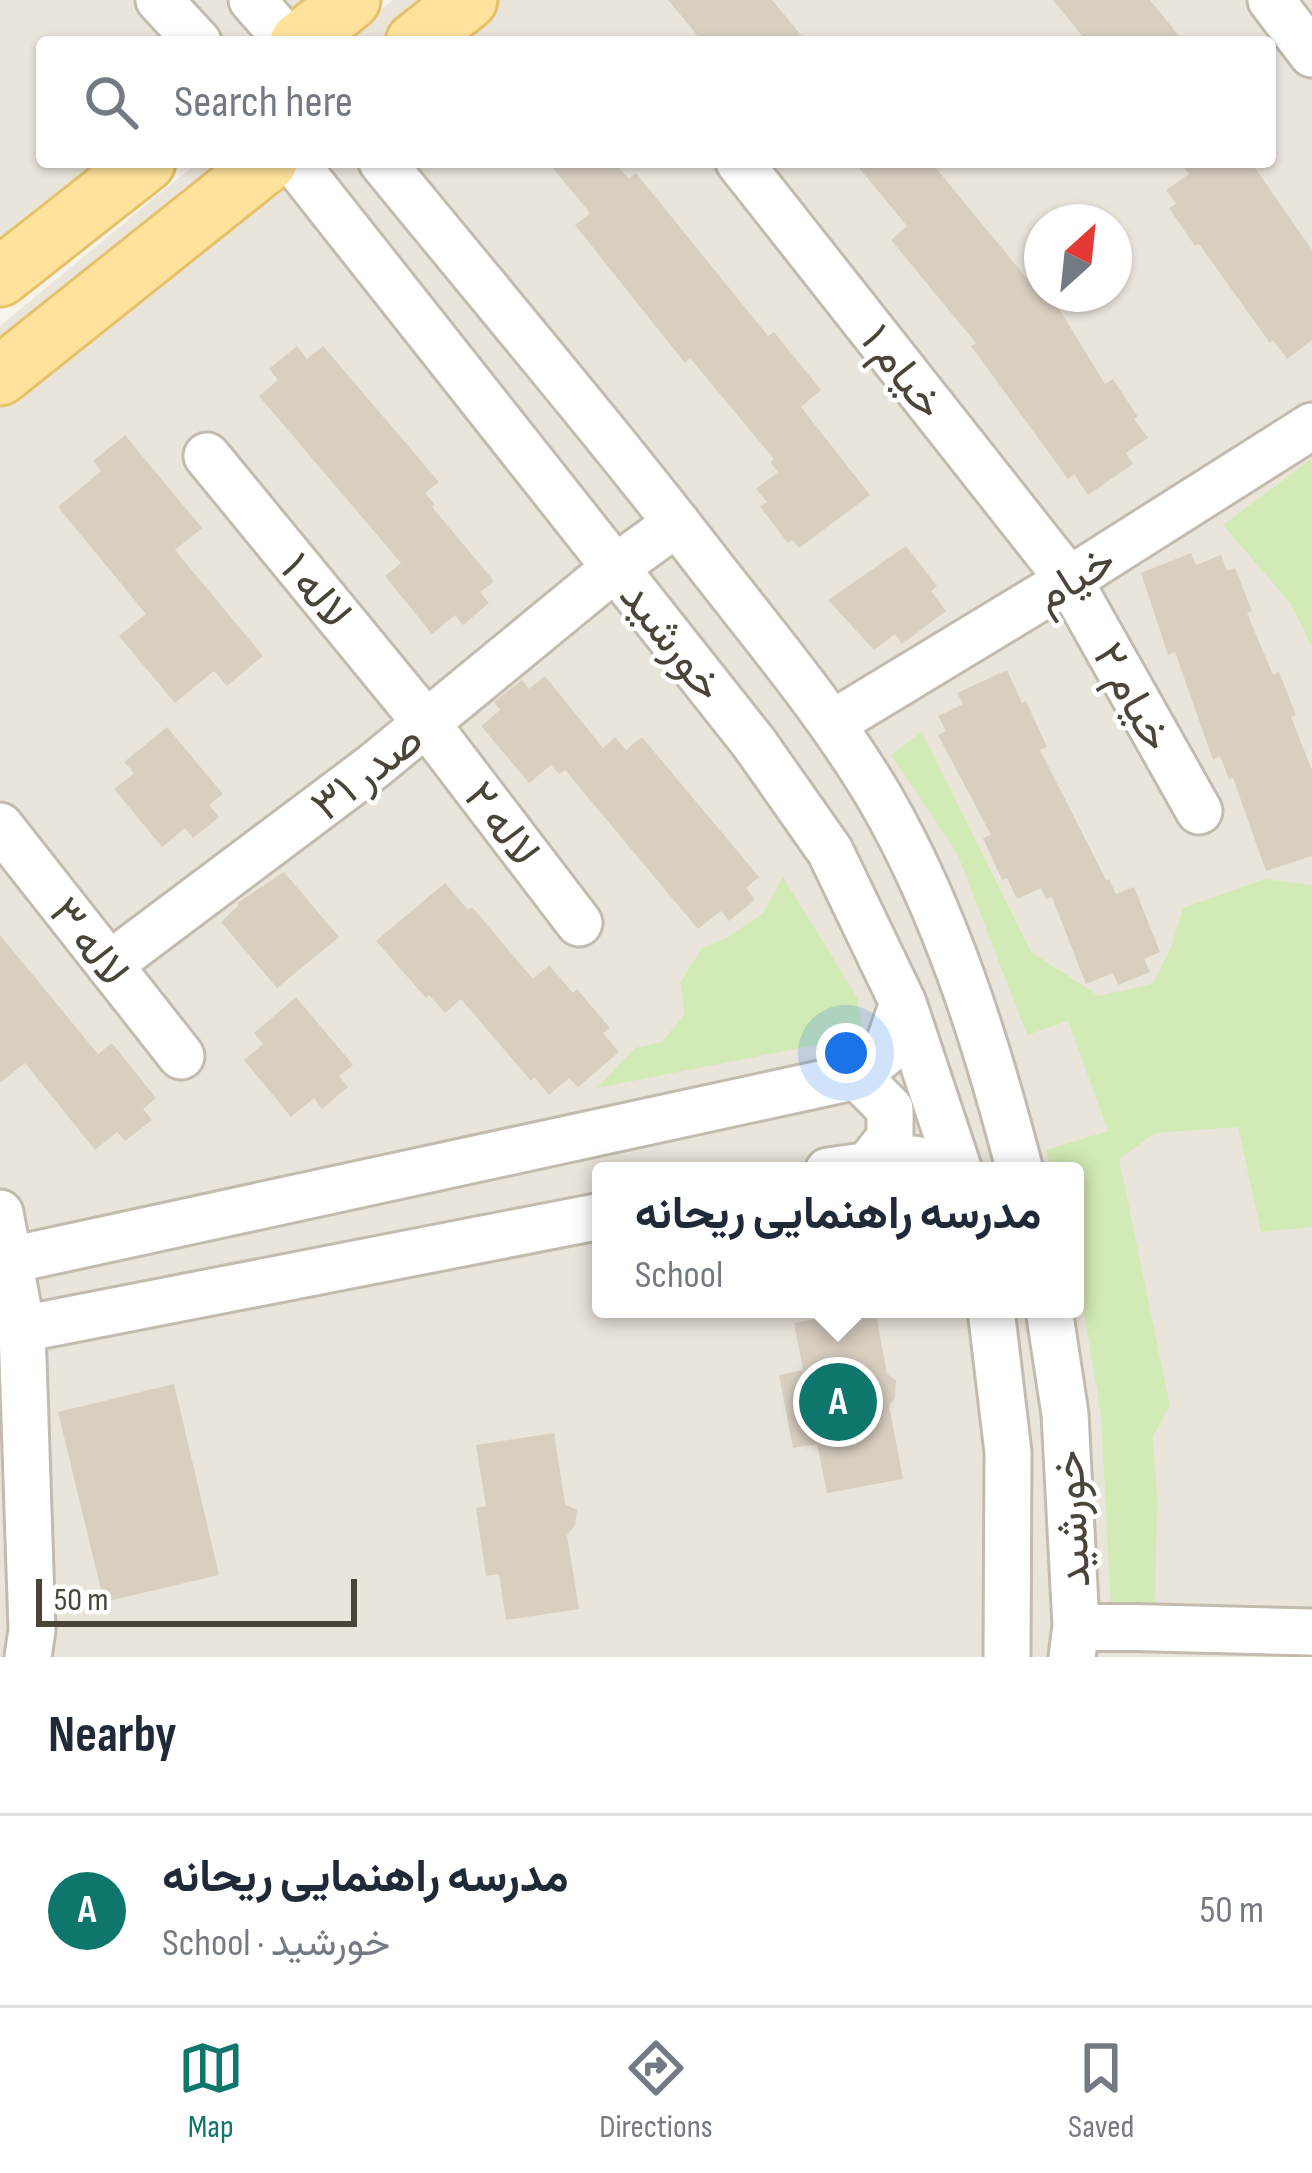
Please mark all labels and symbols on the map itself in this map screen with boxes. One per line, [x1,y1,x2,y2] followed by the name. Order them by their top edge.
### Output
[1024,204,1132,312] north arrow
[848,314,956,431] street label: خیام ۱
[1025,533,1126,625] street label: خیام
[268,543,363,641] street label: لاله ۱
[607,570,735,713] street label: خورشید
[1080,633,1184,761] street label: خیام ۲
[301,712,434,834] street label: صدر ۳۱
[451,771,551,878] street label: لاله ۲
[36,887,140,998] street label: لاله ۳
[816,1023,876,1083] your location
[799,1357,877,1447] pin: A
[1041,1449,1104,1589] street label: خورشید
[36,1573,357,1626] scale bar

